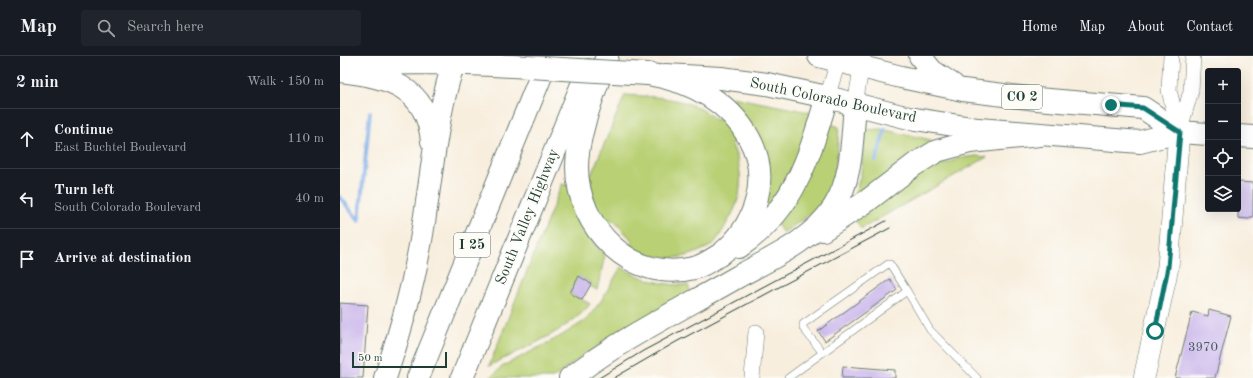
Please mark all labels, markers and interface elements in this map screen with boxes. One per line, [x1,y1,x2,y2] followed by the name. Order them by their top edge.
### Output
[81,10,361,46] search box
[95,17,117,39] icon: search
[20,18,57,37] text: Map
[127,20,204,35] text: Search here
[1022,20,1057,34] text: Home
[1079,20,1105,34] text: Map
[1127,20,1164,34] text: About
[1186,20,1233,34] text: Contact
[1205,68,1241,212] map controls
[1205,68,1241,104] button: +
[16,74,59,91] text: 2 min
[247,75,324,88] text: Walk · 150 m
[748,76,918,126] street label: South Colorado Boulevard
[1002,85,1042,109] road number: CO 2
[1102,96,1120,114] route end
[1205,104,1241,140] button: −
[54,123,113,138] text: Continue
[16,128,38,150] icon: ahead
[287,132,324,145] text: 110 m
[1205,140,1241,176] button: locate
[54,141,186,154] text: East Buchtel Boulevard
[494,147,562,287] street label: South Valley Highway
[1205,176,1241,212] button: layers
[54,183,114,198] text: Turn left
[16,188,38,210] icon: left
[295,192,324,205] text: 40 m
[54,201,201,214] text: South Colorado Boulevard
[454,233,490,257] road number: I 25
[16,248,38,270] icon: arrive
[54,251,192,266] text: Arrive at destination
[1146,322,1164,340] route start
[1188,341,1218,354] house number: 3970
[352,350,447,369] scale bar
[358,353,383,364] text: 50 m

